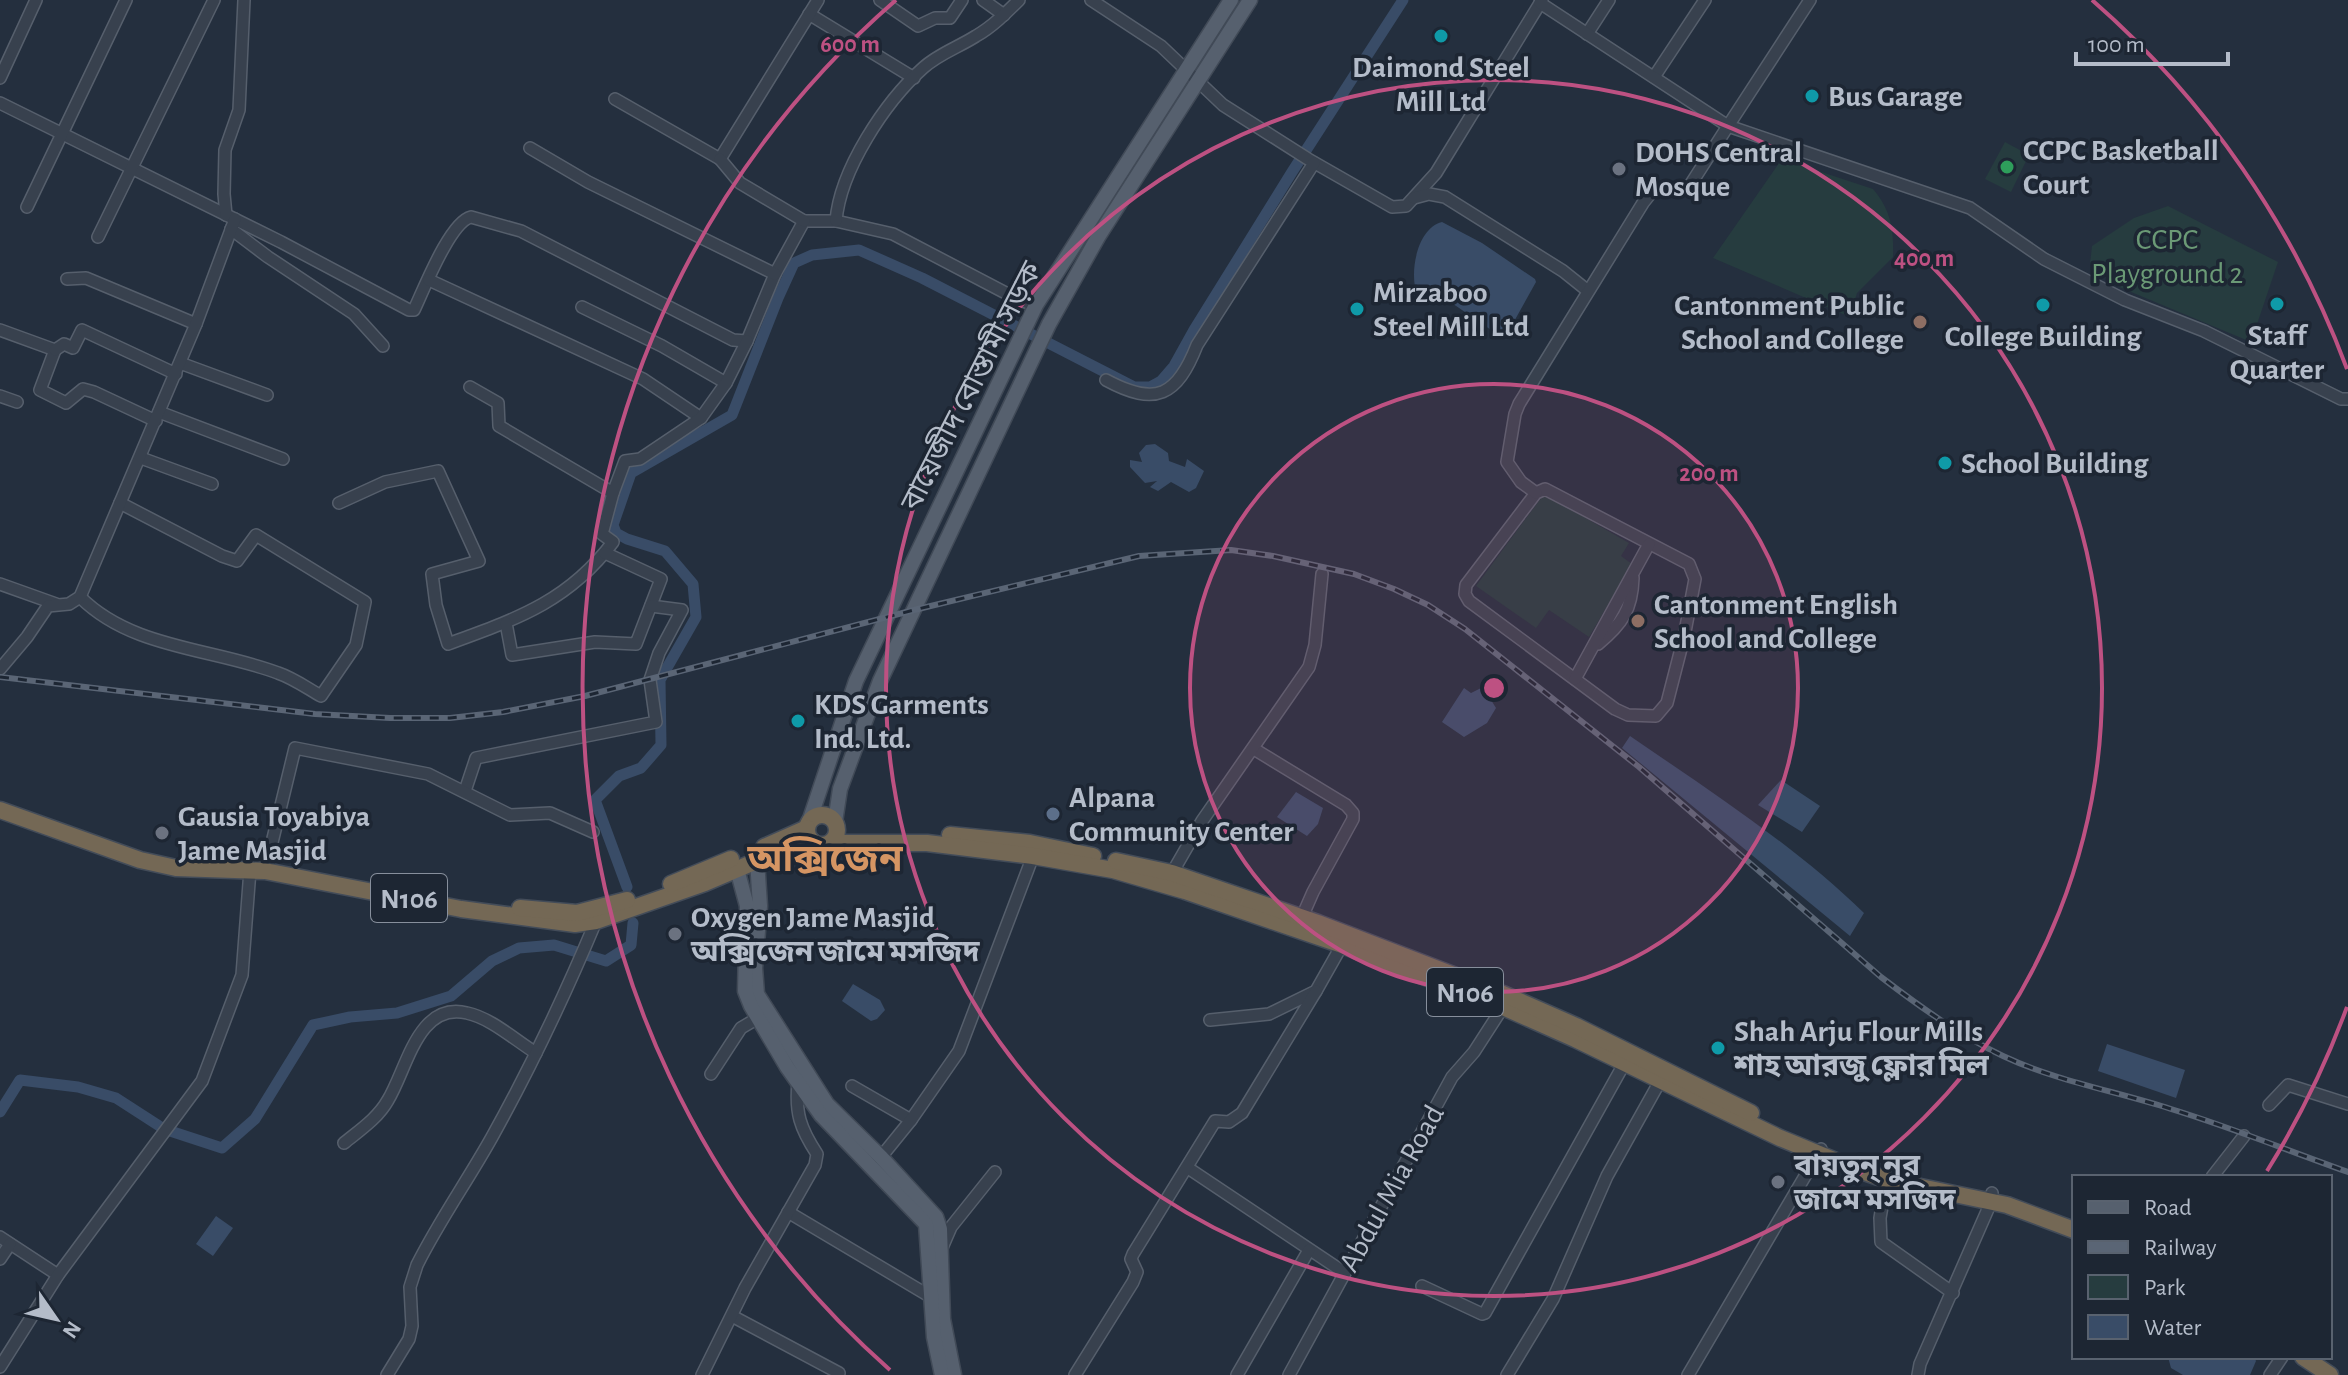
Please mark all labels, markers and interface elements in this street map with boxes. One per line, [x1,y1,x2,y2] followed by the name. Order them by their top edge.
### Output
[2076,16,2228,66] scale bar
[1432,27,1450,45] marker: Daimond Steel Mill Ltd
[820,33,880,57] text: 600 m
[2088,33,2145,57] text: 100 m
[1352,53,1530,117] place label: Daimond Steel Mill Ltd
[1828,82,1963,112] place label: Bus Garage
[1803,87,1821,105] marker: Bus Garage
[2023,136,2219,200] place label: CCPC Basketball Court
[1635,138,1802,202] place label: DOHS Central Mosque
[1998,158,2016,176] marker: CCPC Basketball Court
[1610,160,1628,178] marker: DOHS Central Mosque
[2091,225,2243,289] park label: CCPC Playground 2
[1894,247,1954,271] text: 400 m
[892,255,1048,516] street label: বায়েজীদ বোস্তামী সড়ক
[1373,278,1529,342] place label: Mirzaboo Steel Mill Ltd
[1674,291,1904,355] place label: Cantonment Public School and College
[2268,295,2286,313] marker: Staff Quarter
[2034,296,2052,314] marker: College Building
[1348,300,1366,318] marker: Mirzaboo Steel Mill Ltd
[1911,313,1929,331] marker: Cantonment Public School and College
[2230,321,2325,385] place label: Staff Quarter
[1945,322,2142,352] place label: College Building
[1961,449,2149,479] place label: School Building
[1936,454,1954,472] marker: School Building
[1679,462,1739,486] text: 200 m
[1654,590,1898,654] place label: Cantonment English School and College
[1629,612,1647,630] marker: Cantonment English School and College
[1480,674,1508,702] centre of rings
[814,690,989,754] place label: KDS Garments Ind. Ltd.
[789,712,807,730] marker: KDS Garments Ind. Ltd.
[1069,783,1294,847] place label: Alpana Community Center
[178,802,370,866] place label: Gausia Toyabiya Jame Masjid
[1044,805,1062,823] marker: Alpana Community Center
[153,824,171,842] marker: Gausia Toyabiya Jame Masjid
[746,836,904,879] district label: অক্সিজেন
[371,874,447,922] road number: N106
[690,903,980,967] place label: Oxygen Jame Masjid অক্সিজেন জামে মসজিদ
[666,925,684,943] marker: Oxygen Jame Masjid অক্সিজেন জামে মসজিদ
[1427,968,1503,1016] road number: N106
[1733,1017,1990,1082] place label: Shah Arju Flour Mills শাহ আরজু ফ্লোর মিল
[1709,1039,1727,1057] marker: Shah Arju Flour Mills শাহ আরজু ফ্লোর মিল
[1334,1100,1450,1277] street label: Abdul Mia Road
[1793,1151,1956,1215] place label: বায়তুন্ নুর জামে মসজিদ
[1769,1173,1787,1191] marker: বায়তুন্ নুর জামে মসজিদ
[2072,1175,2332,1359] legend
[2144,1196,2192,1220] text: Road
[2144,1236,2216,1260] text: Railway
[2144,1276,2185,1300] text: Park
[16,1279,96,1359] north arrow
[2144,1316,2202,1340] text: Water
[58,1317,85,1342] text: N

